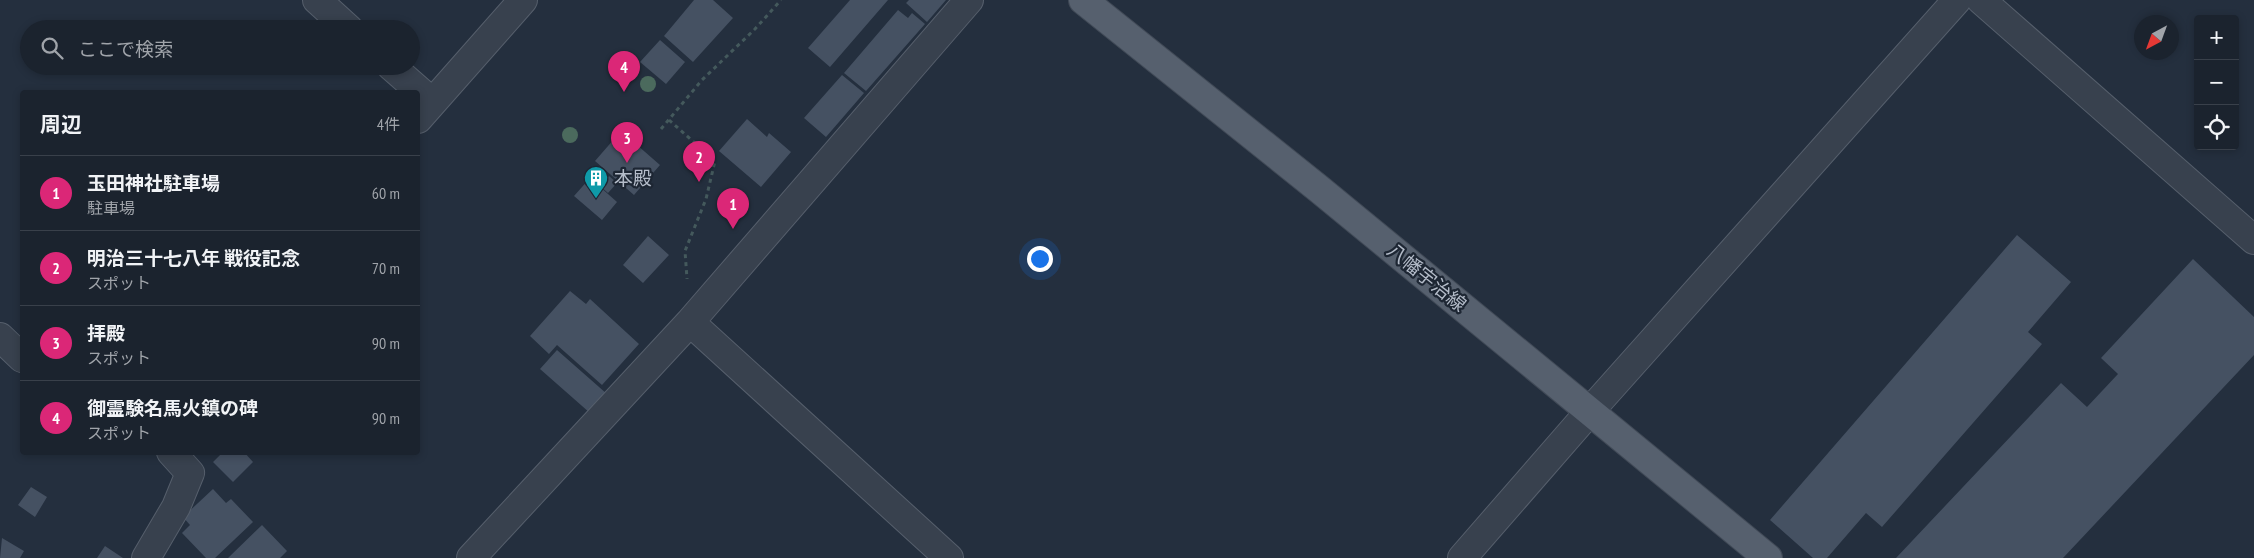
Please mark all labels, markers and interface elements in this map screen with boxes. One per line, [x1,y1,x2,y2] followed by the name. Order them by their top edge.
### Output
[2134,15,2179,60] north arrow
[2194,15,2239,150] map controls
[2194,15,2239,60] button: +
[20,20,420,75] search box
[38,34,66,62] icon: search
[78,37,173,61] text: ここで検索
[608,51,640,92] pin: 4
[2194,60,2239,105] button: −
[2194,105,2239,150] button: locate
[40,111,82,138] text: 周辺
[377,114,400,134] text: 4件
[611,122,643,163] pin: 3
[683,141,715,182] pin: 2
[583,165,609,199] building icon: 本殿
[614,166,652,190] place label: 本殿
[87,171,220,195] text: 玉田神社駐車場
[52,183,60,203] text: 1
[372,183,400,203] text: 60 m
[717,188,749,229] pin: 1
[87,198,135,218] text: 駐車場
[1383,238,1471,316] street label: 八幡宇治線
[87,246,300,270] text: 明治三十七八年 戦役記念
[1027,246,1053,272] your location
[52,258,60,278] text: 2
[372,258,400,278] text: 70 m
[87,273,151,293] text: スポット
[87,321,125,345] text: 拝殿
[52,333,60,353] text: 3
[372,333,400,353] text: 90 m
[87,348,151,368] text: スポット
[87,396,258,420] text: 御霊験名馬火鎮の碑
[52,408,60,428] text: 4
[372,408,400,428] text: 90 m
[87,423,151,443] text: スポット

